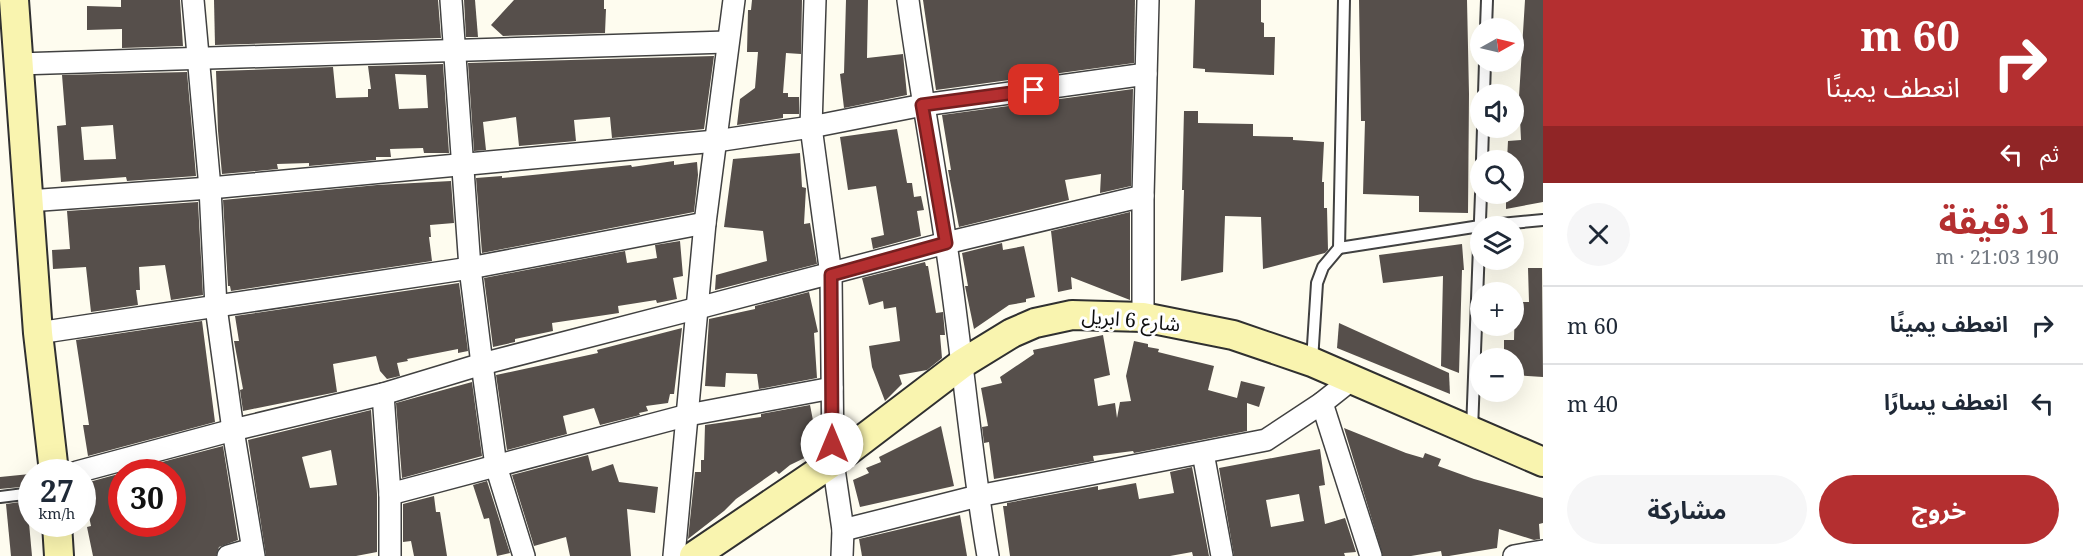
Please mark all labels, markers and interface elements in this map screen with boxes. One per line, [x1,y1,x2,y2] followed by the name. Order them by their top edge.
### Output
[1860,6,1960,63] text: 60 m
[1470,18,1524,72] north arrow
[1470,18,1524,402] map controls
[1981,24,2059,102] icon: right
[1008,64,1059,115] pin
[1826,68,1960,105] text: انعطف يمينًا
[1017,73,1050,106] icon: arrive
[1470,84,1524,138] button: sound
[1995,138,2028,171] icon: left
[2040,138,2059,168] text: ثم
[1470,150,1524,204] button: search
[1939,196,2059,245] text: 1 دقيقة
[1567,203,1630,266] button: close
[1470,216,1524,270] button: layers
[1936,243,2059,270] text: 190 m · 21:03
[1470,282,1524,336] button: +
[1081,302,1181,339] street label: شارع 6 ابريل
[1890,308,2008,338] text: انعطف يمينًا
[2026,309,2059,342] icon: right
[1567,310,1618,340] text: 60 m
[1470,348,1524,402] button: −
[1884,386,2008,416] text: انعطف يسارًا
[2026,387,2059,420] icon: left
[1567,388,1618,418] text: 40 m
[800,412,864,476] position arrow
[108,459,186,537] speed limit sign: 30
[40,470,74,511] text: 27
[1567,475,1807,544] button: مشاركة
[1819,475,2059,544] button: خروج
[39,503,75,523] text: km/h

